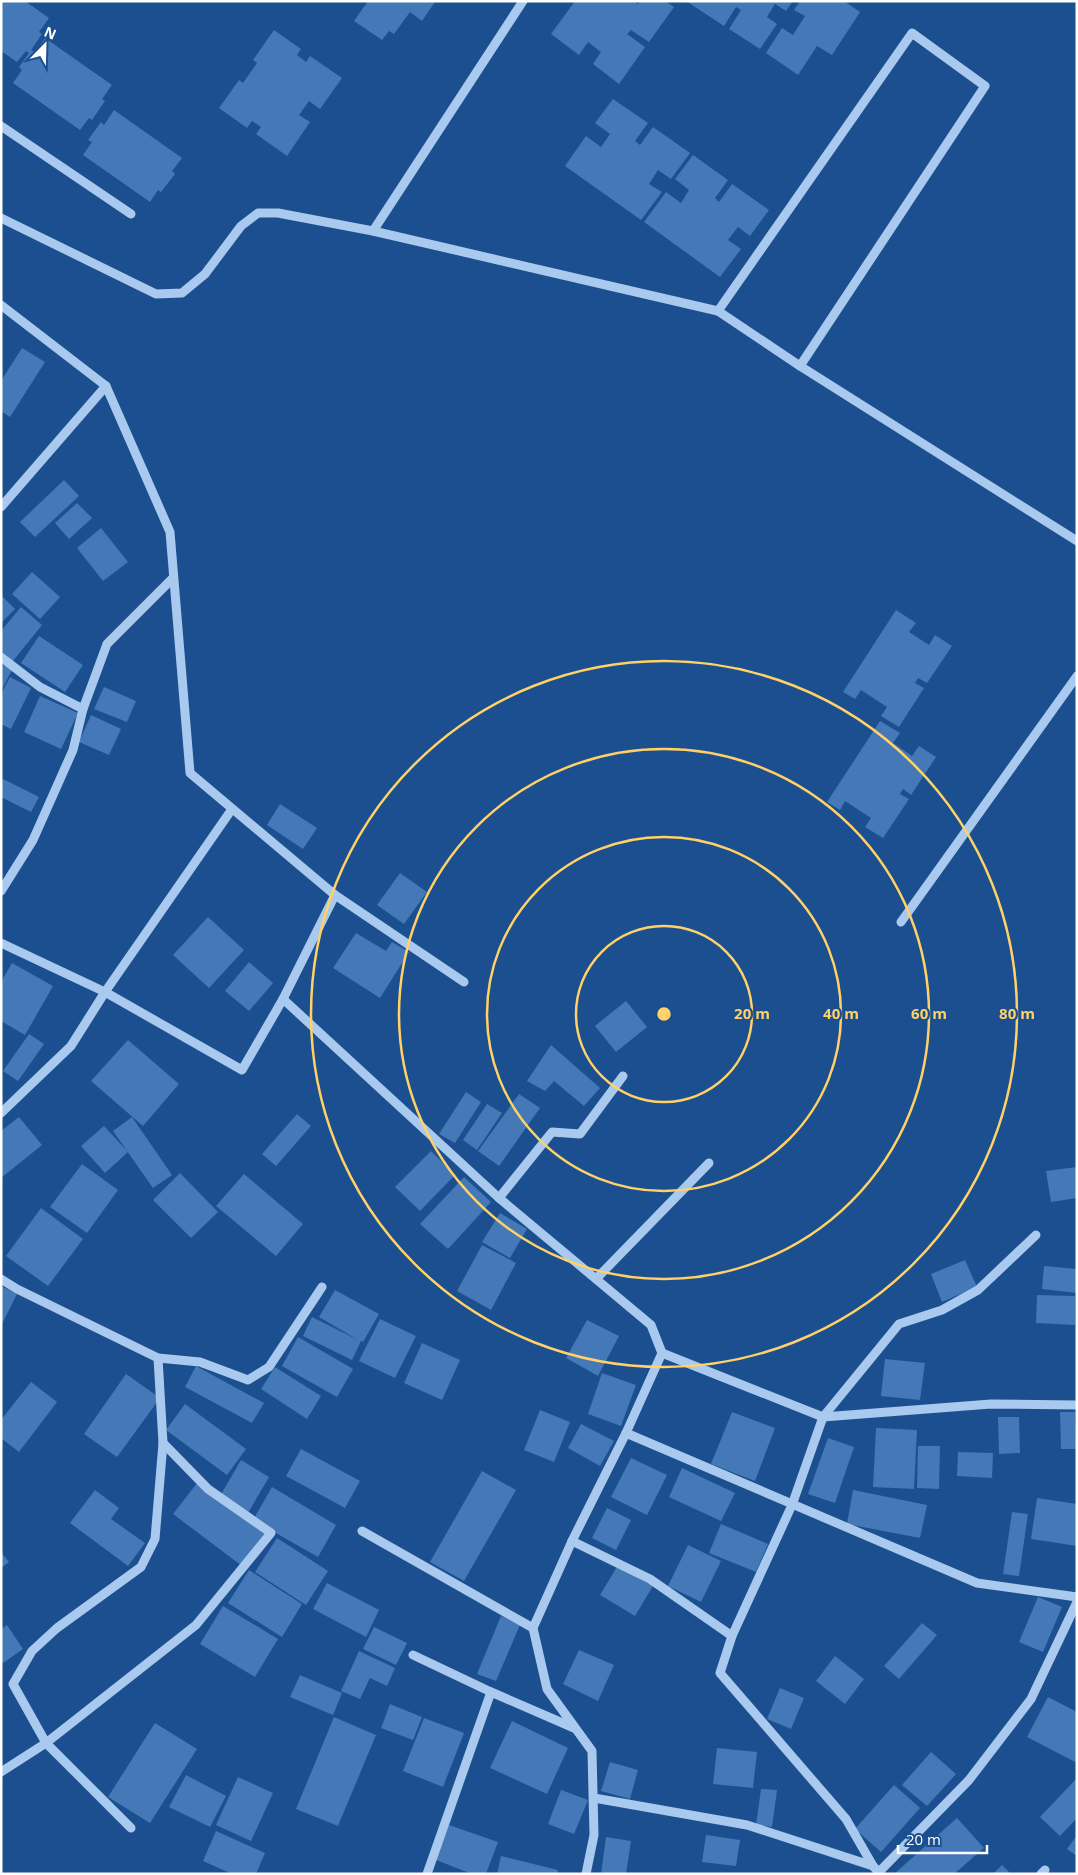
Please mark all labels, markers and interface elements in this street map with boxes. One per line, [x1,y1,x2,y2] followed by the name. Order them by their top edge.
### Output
[20,20,70,70] north arrow
[41,22,59,44] text: N
[734,1003,770,1023] text: 20 m
[823,1003,859,1023] text: 40 m
[911,1003,947,1023] text: 60 m
[999,1003,1035,1023] text: 80 m
[655,1005,673,1023] centre of rings
[898,1822,987,1854] scale bar
[906,1829,941,1849] text: 20 m

